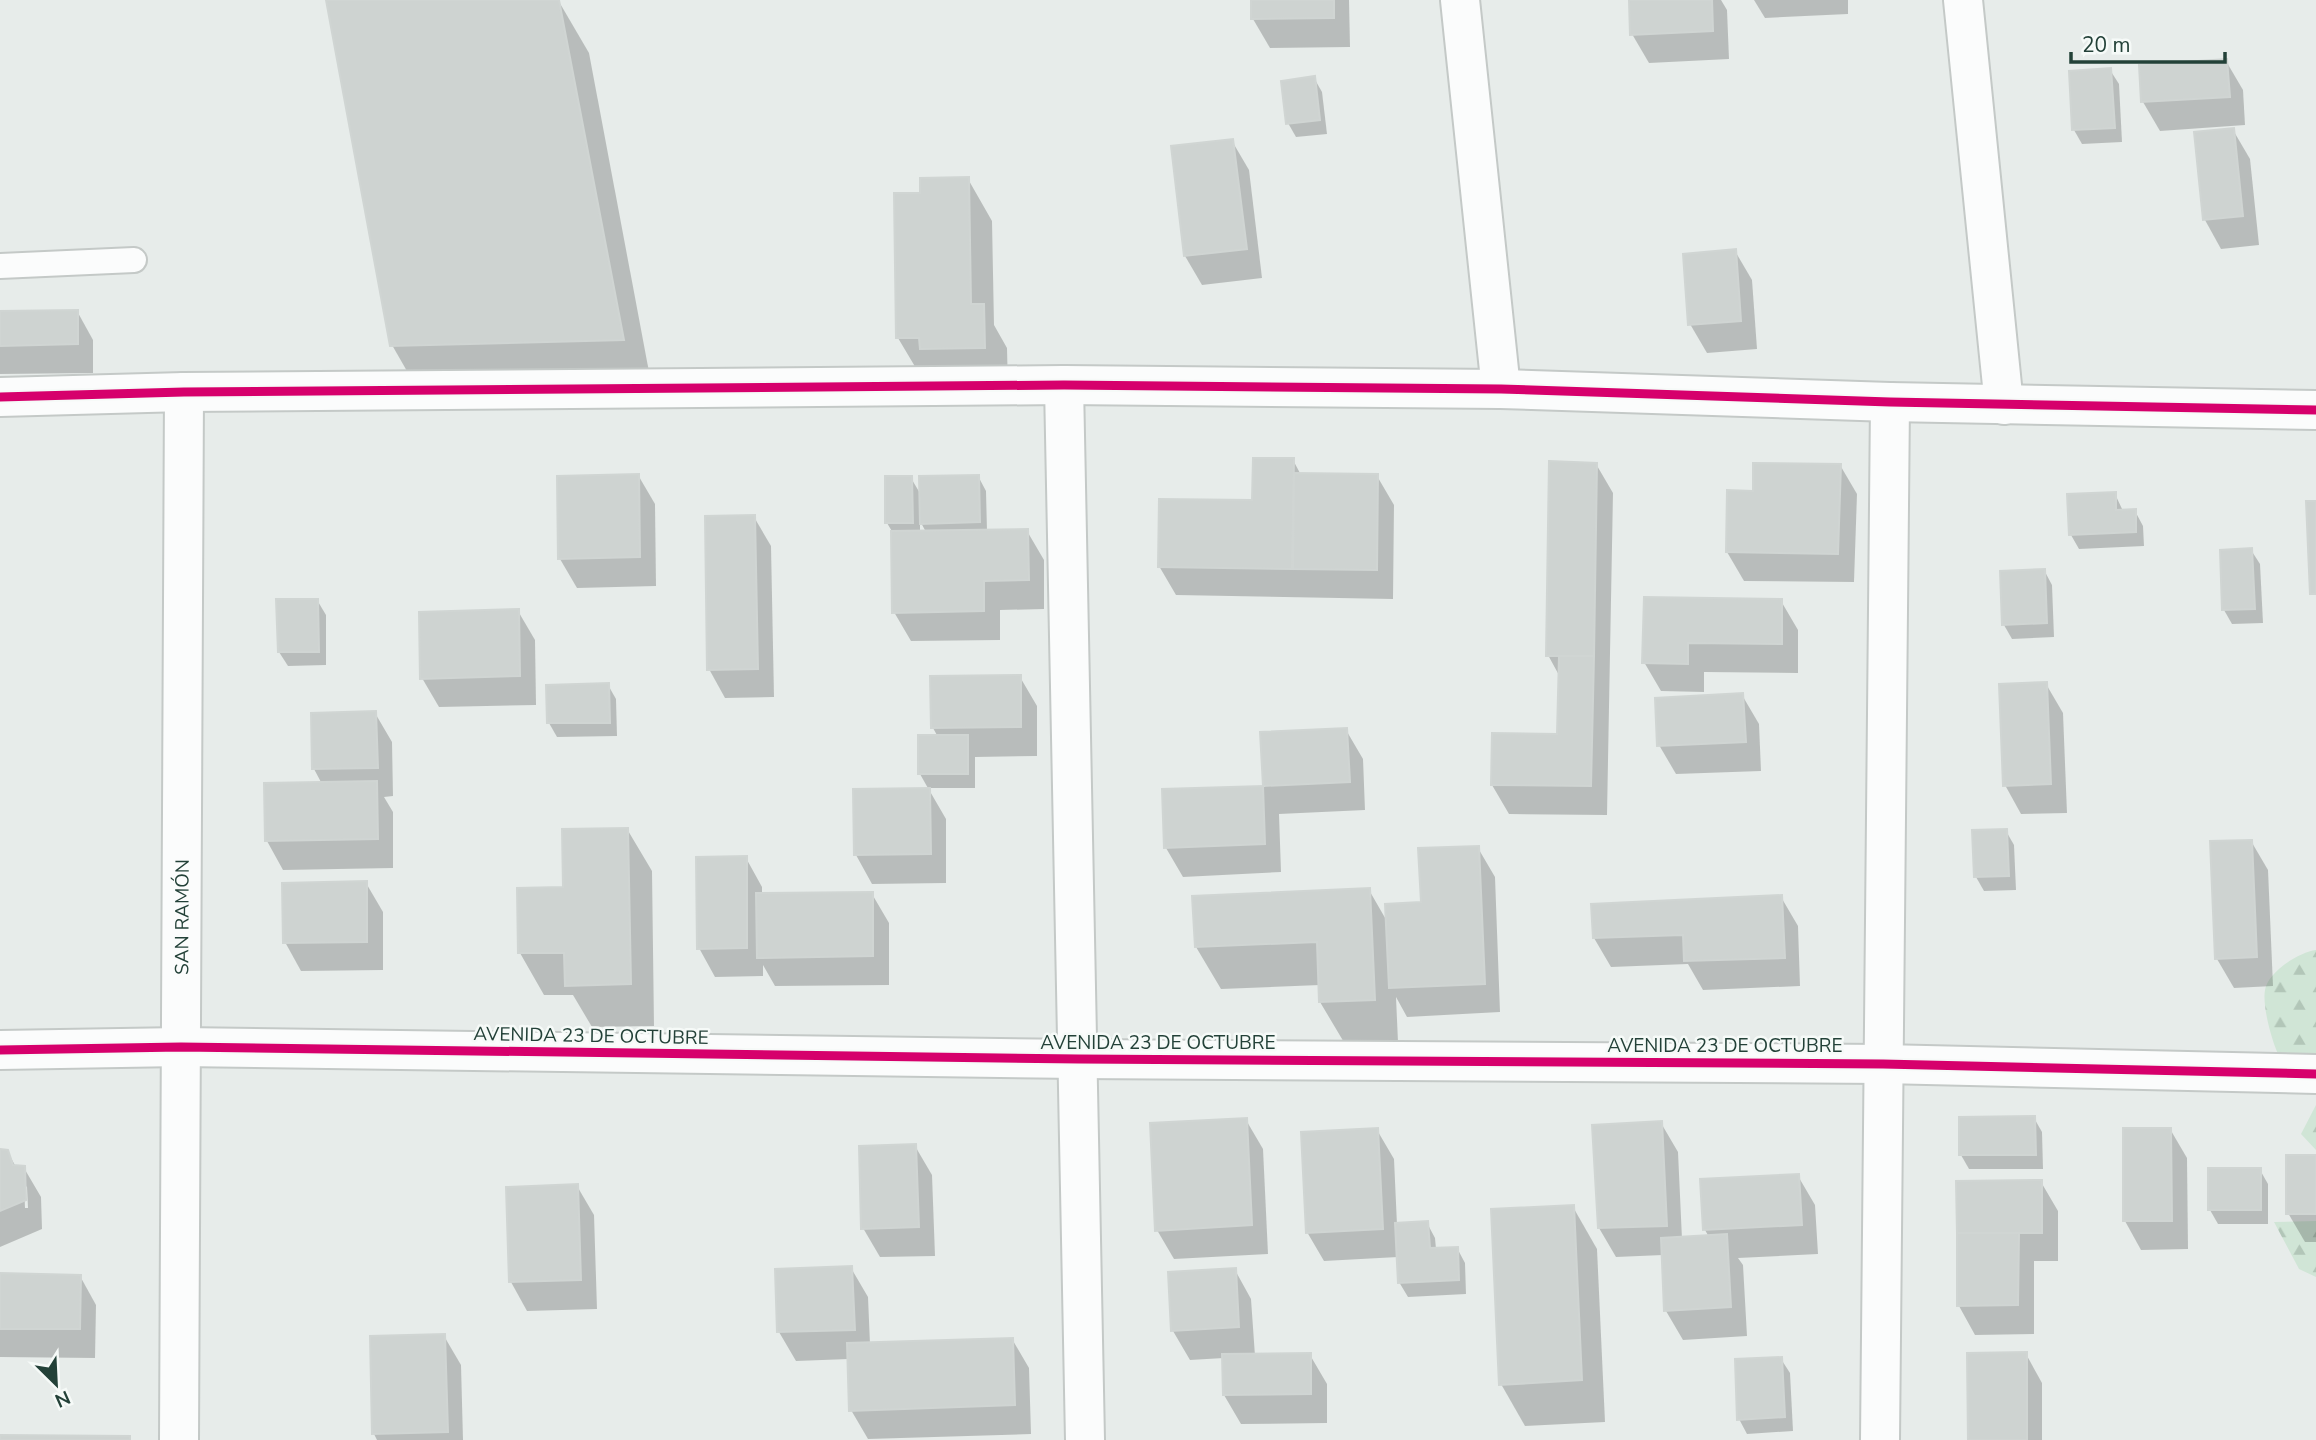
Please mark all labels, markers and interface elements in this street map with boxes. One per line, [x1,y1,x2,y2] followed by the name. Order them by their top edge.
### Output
[2071,21,2225,65] scale bar
[2082,31,2131,59] text: 20 m
[169,859,196,975] street label: SAN RAMÓN
[473,1021,709,1051] street label: AVENIDA 23 DE OCTUBRE
[1040,1030,1276,1056] street label: AVENIDA 23 DE OCTUBRE
[1607,1033,1843,1059] street label: AVENIDA 23 DE OCTUBRE
[21,1349,91,1419] north arrow
[51,1384,74,1413] text: N

